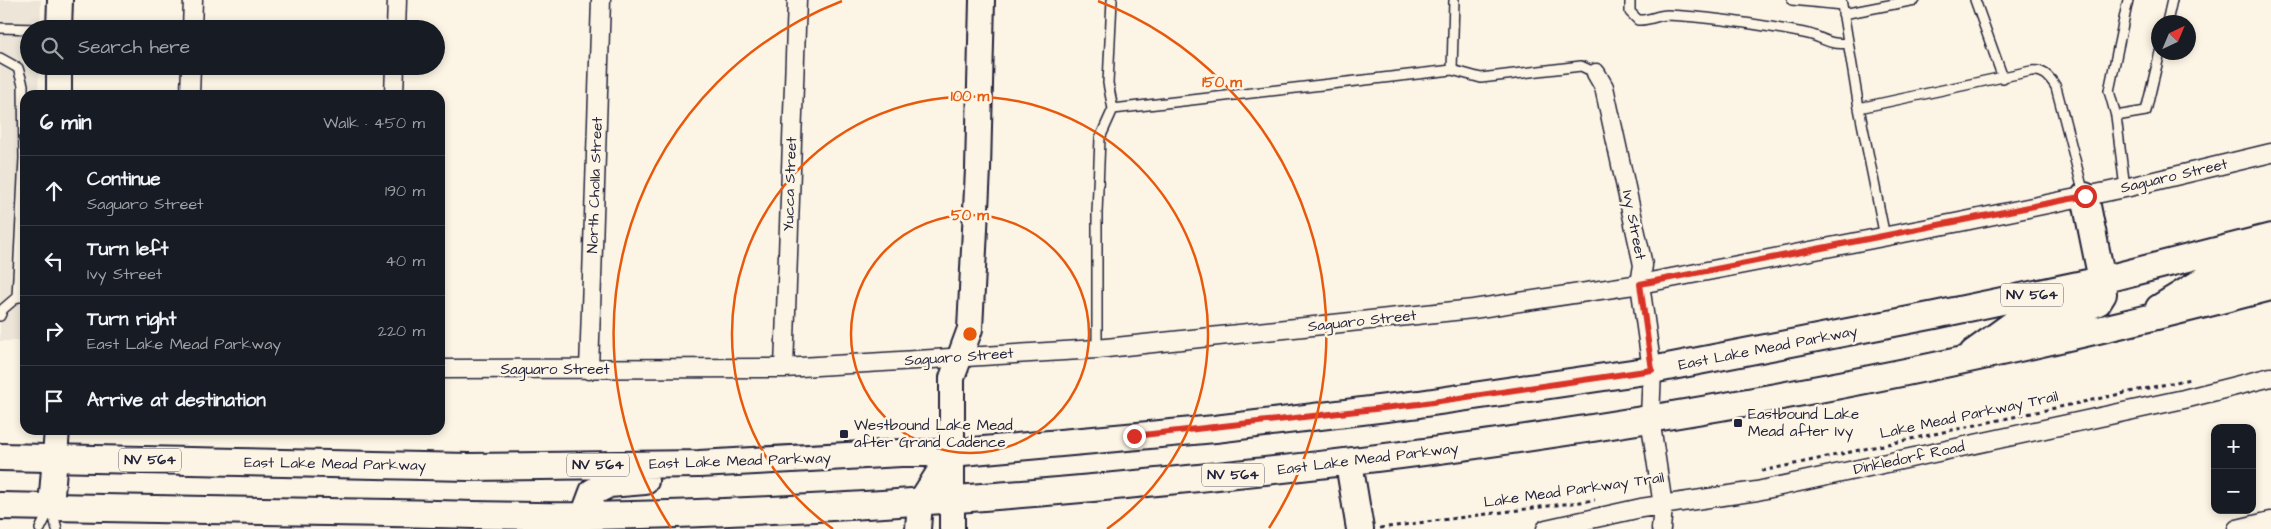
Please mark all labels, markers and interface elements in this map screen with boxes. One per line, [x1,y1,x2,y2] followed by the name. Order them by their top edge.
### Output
[2151,15,2196,60] north arrow
[20,20,445,75] search box
[38,34,66,62] icon: search
[78,34,190,61] text: Search here
[1202,72,1242,93] text: 150 m
[951,86,990,107] text: 100 m
[40,108,92,137] text: 6 min
[323,112,425,134] text: Walk · 450 m
[582,116,608,254] street label: North Cholla Street
[778,136,802,232] street label: Yucca Street
[2118,153,2230,199] street label: Saguaro Street
[87,166,161,193] text: Continue
[40,177,68,205] icon: ahead
[385,180,425,202] text: 190 m
[2074,185,2097,208] route start
[1616,188,1651,262] street label: Ivy Street
[87,193,204,215] text: Saguaro Street
[951,205,989,226] text: 50 m
[87,236,168,263] text: Turn left
[40,247,68,275] icon: left
[385,250,425,272] text: 40 m
[87,263,162,285] text: Ivy Street
[2001,284,2063,306] road number: NV 564
[1307,305,1418,338] street label: Saguaro Street
[87,306,176,333] text: Turn right
[40,317,68,345] icon: right
[378,320,425,342] text: 220 m
[1677,320,1860,377] street label: East Lake Mead Parkway
[961,325,979,343] centre of rings
[87,333,281,355] text: East Lake Mead Parkway
[904,343,1014,372] street label: Saguaro Street
[500,359,610,381] street label: Saguaro Street
[1878,386,2060,445] street label: Lake Mead Parkway Trail
[40,387,68,415] icon: arrive
[87,387,266,414] text: Arrive at destination
[1748,404,1859,443] place label: Eastbound Lake Mead after Ivy
[854,415,1013,453] place label: Westbound Lake Mead after Grand Cadence
[1732,417,1744,429] marker: Eastbound Lake Mead after Ivy
[2211,424,2256,514] map controls
[2211,424,2256,469] button: +
[1123,425,1146,448] route end
[838,428,850,440] marker: Westbound Lake Mead after Grand Cadence
[1852,436,1967,480] street label: Dinkledorf Road
[1276,437,1460,482] street label: East Lake Mead Parkway
[649,447,831,476] street label: East Lake Mead Parkway
[119,448,181,472] road number: NV 564
[244,452,426,477] street label: East Lake Mead Parkway
[567,454,629,476] road number: NV 564
[1202,464,1264,486] road number: NV 564
[1483,467,1666,514] street label: Lake Mead Parkway Trail
[2211,469,2256,514] button: −

